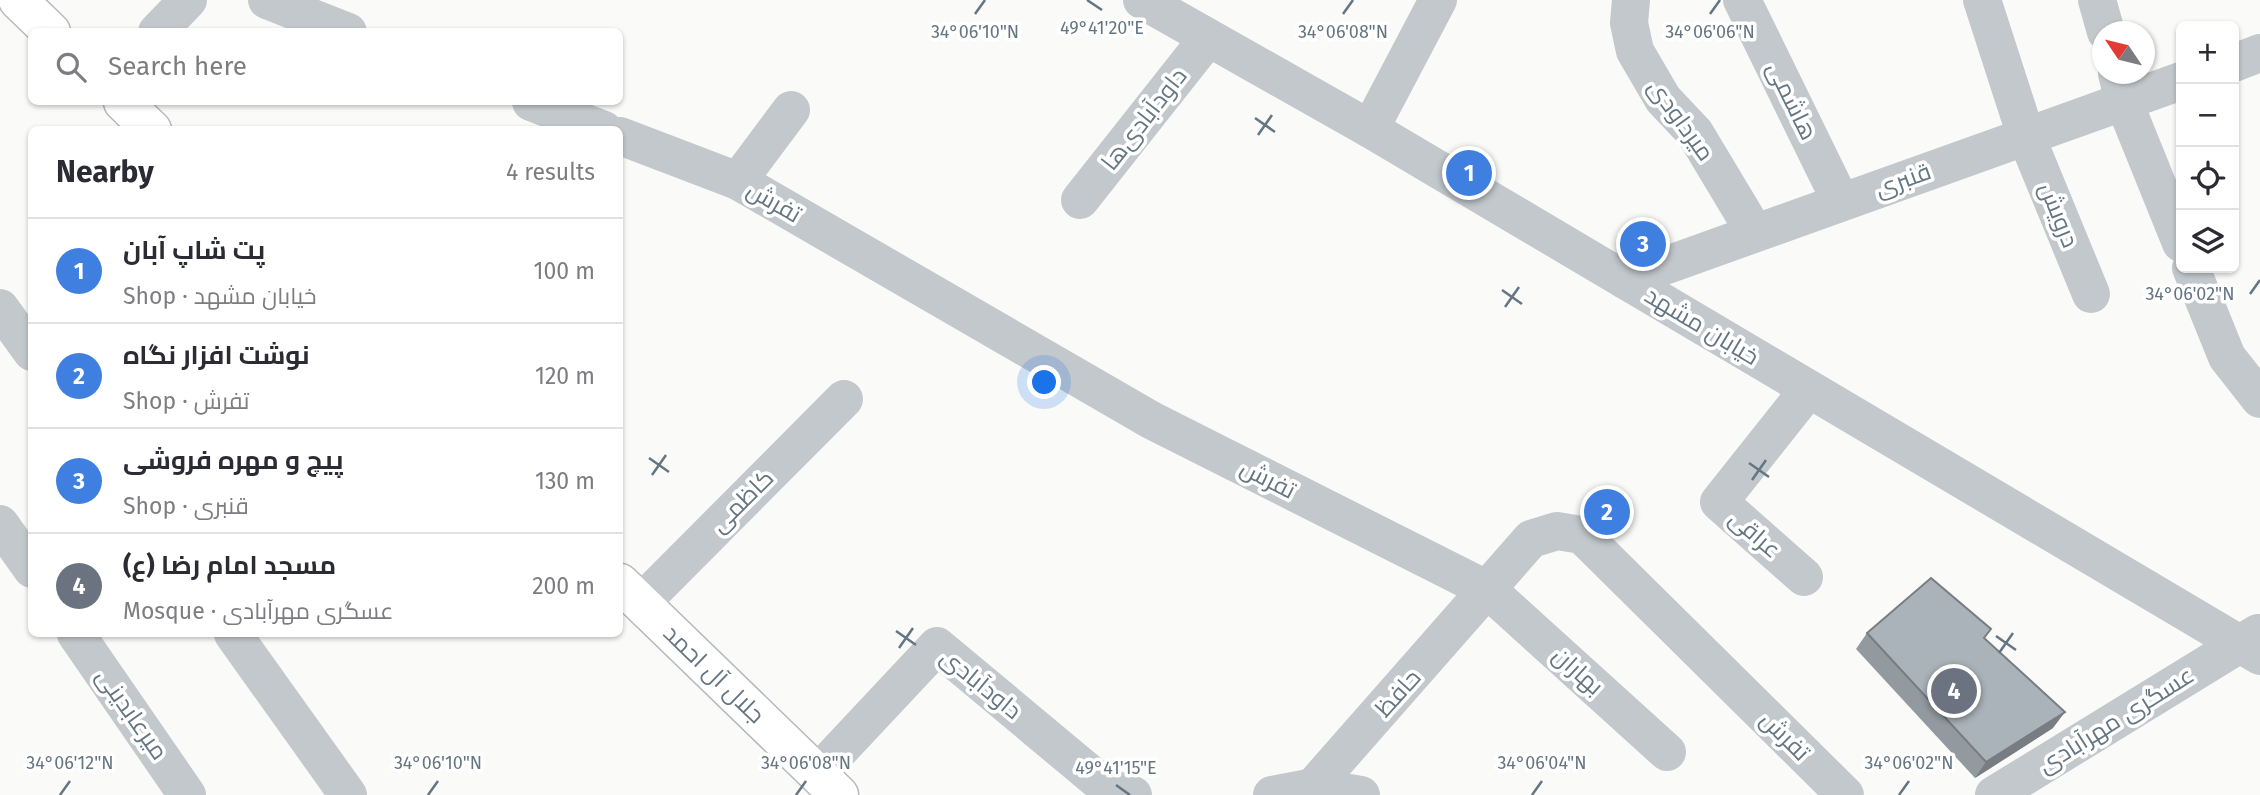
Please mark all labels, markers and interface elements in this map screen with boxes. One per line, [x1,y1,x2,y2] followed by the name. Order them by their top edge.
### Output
[1060,17,1144,39] text: 49°41'20"E
[931,21,1019,43] text: 34°06'10"N
[1298,21,1388,43] text: 34°06'08"N
[1665,21,1755,43] text: 34°06'06"N
[2092,21,2155,84] north arrow
[2176,21,2239,273] map controls
[2176,21,2239,84] button: +
[28,28,623,105] search box
[52,48,90,86] icon: search
[108,51,247,82] text: Search here
[1761,57,1823,145] street label: هاشمی
[1095,62,1193,176] street label: داودآبادی‌ها
[1642,74,1720,166] street label: میرداودی
[2176,84,2239,147] button: −
[1446,147,1492,199] pin: 1
[2176,147,2239,210] button: locate
[56,154,154,190] text: Nearby
[1871,157,1935,203] street label: قنبری
[506,158,595,186] text: 4 results
[742,175,807,229] street label: تفرش
[2033,179,2085,251] street label: درویش
[2176,210,2239,273] button: layers
[1620,218,1666,270] pin: 3
[123,235,265,266] text: پت شاپ آبان
[74,257,84,285] text: 1
[534,257,595,285] text: 100 m
[1640,281,1764,371] street label: خیابان مشهد
[123,282,317,310] text: Shop · خیابان مشهد
[2145,283,2235,305] text: 34°06'02"N
[123,340,310,371] text: نوشت افزار نگاه
[73,362,85,390] text: 2
[535,362,595,390] text: 120 m
[1027,365,1061,399] your location
[123,387,249,415] text: Shop · تفرش
[123,445,344,476] text: پیچ و مهره فروشی
[1236,453,1301,505] street label: تفرش
[705,464,779,538] street label: کاظمی
[73,467,85,495] text: 3
[535,467,595,495] text: 130 m
[1584,486,1630,538] pin: 2
[123,492,249,520] text: Shop · قنبری
[1724,504,1786,564] street label: عراقی
[123,550,336,581] text: مسجد امام رضا (ع)
[73,572,86,600] text: 4
[532,572,595,600] text: 200 m
[123,597,393,625] text: Mosque · عسگری مهرآبادی
[658,619,770,729] street label: جلال آل احمد
[1547,641,1609,701] street label: بهاران
[935,643,1027,725] street label: داودآبادی
[2033,661,2199,779] street label: عسگری مهرآبادی
[90,663,174,765] street label: میرعابدینی
[1369,664,1427,722] street label: حافظ
[1931,665,1977,717] pin: 4
[1755,706,1816,767] street label: تفرش
[26,752,114,774] text: 34°06'12"N
[394,752,482,774] text: 34°06'10"N
[761,752,851,774] text: 34°06'08"N
[1497,752,1587,774] text: 34°06'04"N
[1864,752,1954,774] text: 34°06'02"N
[1075,757,1157,779] text: 49°41'15"E

